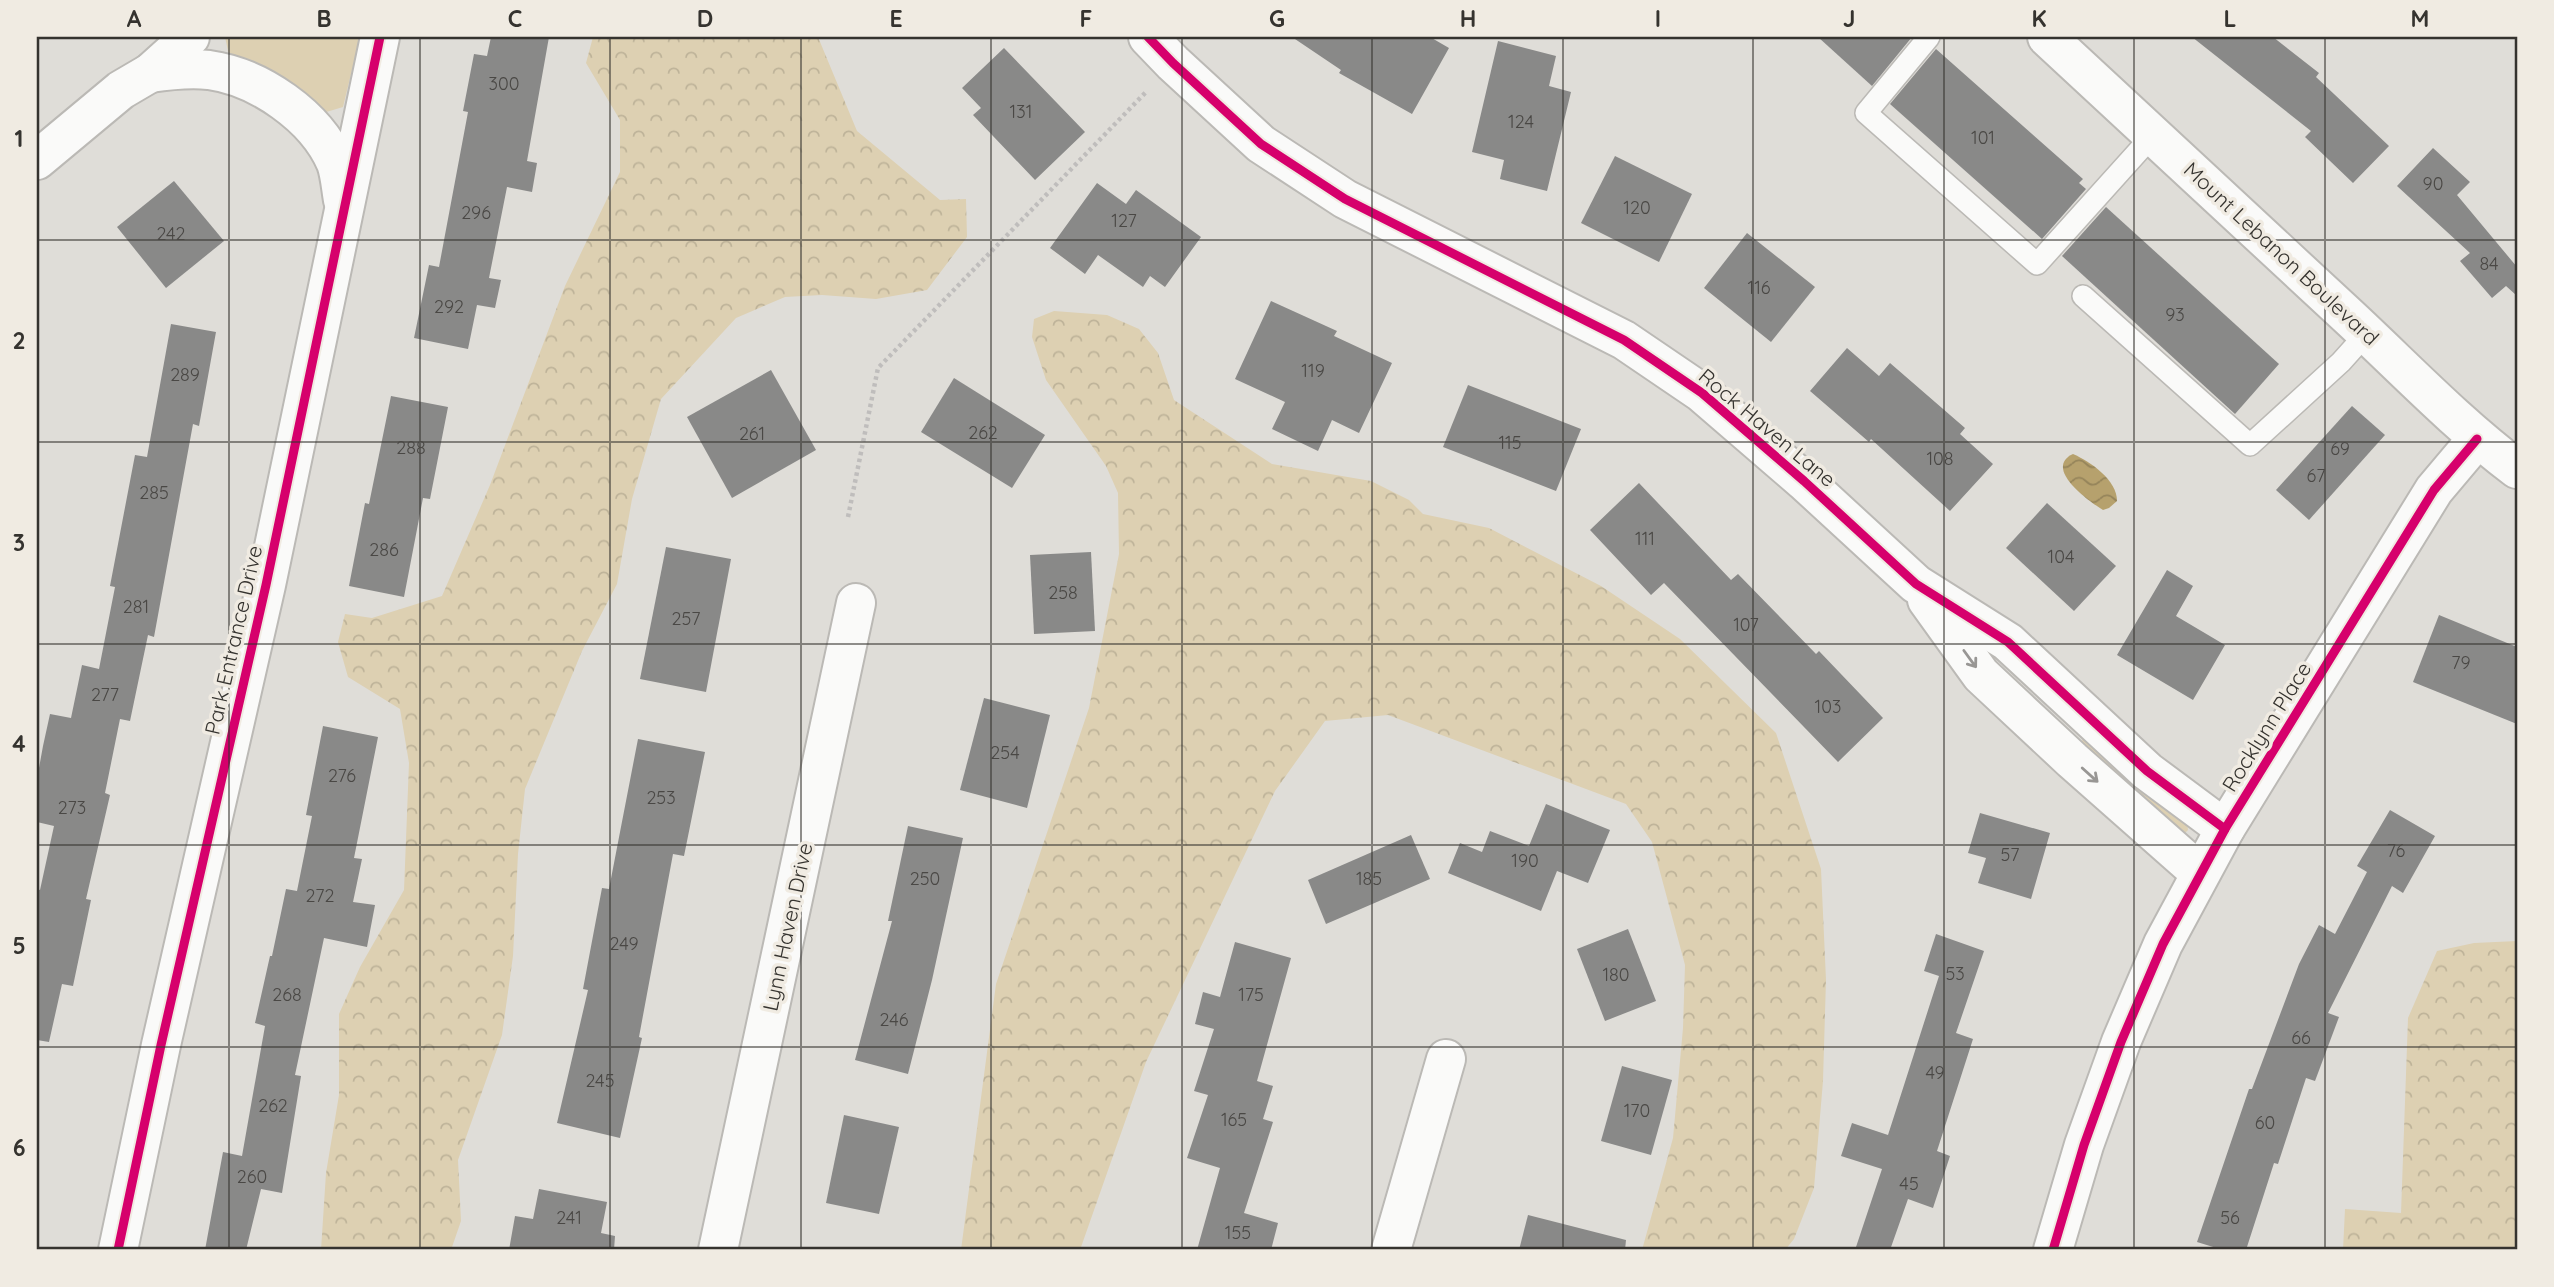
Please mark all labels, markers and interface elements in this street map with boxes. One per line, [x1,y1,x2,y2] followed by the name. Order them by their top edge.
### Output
[127,4,142,33] text: A
[316,4,332,33] text: B
[508,4,522,33] text: C
[697,4,713,33] text: D
[889,4,903,33] text: E
[1080,4,1092,33] text: F
[1269,4,1285,33] text: G
[1460,4,1476,33] text: H
[1655,4,1661,33] text: I
[1843,4,1855,33] text: J
[2031,4,2047,33] text: K
[2224,4,2236,33] text: L
[2411,4,2429,33] text: M
[489,72,519,95] house number: 300
[1010,100,1032,123] house number: 131
[1508,110,1534,133] house number: 124
[15,124,23,153] text: 1
[1971,126,1995,149] house number: 101
[2179,156,2385,350] street label: Mount Lebanon Boulevard
[2423,172,2443,195] house number: 90
[1623,196,1651,219] house number: 120
[461,201,491,224] house number: 296
[1111,209,1137,232] house number: 127
[156,222,186,245] house number: 242
[2479,252,2499,275] house number: 84
[1747,276,1771,299] house number: 116
[434,295,464,318] house number: 292
[2165,303,2185,326] house number: 93
[12,326,26,355] text: 2
[1301,359,1325,382] house number: 119
[1694,362,1841,492] street label: Rock Haven Lane
[170,363,200,386] house number: 289
[968,421,998,444] house number: 262
[739,422,765,445] house number: 261
[1498,431,1522,454] house number: 115
[396,436,426,459] house number: 288
[2330,437,2350,460] house number: 69
[1926,447,1954,470] house number: 108
[2307,464,2325,487] house number: 67
[139,481,169,504] house number: 285
[1635,527,1655,550] house number: 111
[13,528,25,557] text: 3
[369,538,399,561] house number: 286
[199,543,267,737] street label: Park Entrance Drive
[2048,545,2074,568] house number: 104
[1048,581,1078,604] house number: 258
[123,595,149,618] house number: 281
[671,607,701,630] house number: 257
[1733,613,1759,636] house number: 107
[1963,649,1977,668] one-way arrow
[2451,651,2471,674] house number: 79
[2216,657,2316,796] street label: Rocklynn Place
[91,683,119,706] house number: 277
[1815,695,1841,718] house number: 103
[12,729,26,758] text: 4
[990,741,1020,764] house number: 254
[328,764,356,787] house number: 276
[2081,767,2098,784] one-way arrow
[646,786,676,809] house number: 253
[58,796,86,819] house number: 273
[2387,839,2405,862] house number: 76
[756,840,818,1013] street label: Lynn Haven Drive
[2000,843,2020,866] house number: 57
[1511,849,1539,872] house number: 190
[910,867,940,890] house number: 250
[1356,867,1382,890] house number: 185
[306,884,334,907] house number: 272
[12,931,26,960] text: 5
[610,932,638,955] house number: 249
[1945,962,1965,985] house number: 53
[1602,963,1630,986] house number: 180
[272,983,302,1006] house number: 268
[1238,983,1264,1006] house number: 175
[880,1008,909,1031] house number: 246
[2291,1026,2311,1049] house number: 66
[1925,1061,1945,1084] house number: 49
[585,1069,615,1092] house number: 245
[258,1094,288,1117] house number: 262
[1624,1099,1650,1122] house number: 170
[1221,1108,1247,1131] house number: 165
[2255,1111,2275,1134] house number: 60
[13,1133,25,1162] text: 6
[237,1165,267,1188] house number: 260
[1899,1172,1919,1195] house number: 45
[556,1206,582,1229] house number: 241
[2220,1206,2240,1229] house number: 56
[1225,1221,1251,1244] house number: 155

